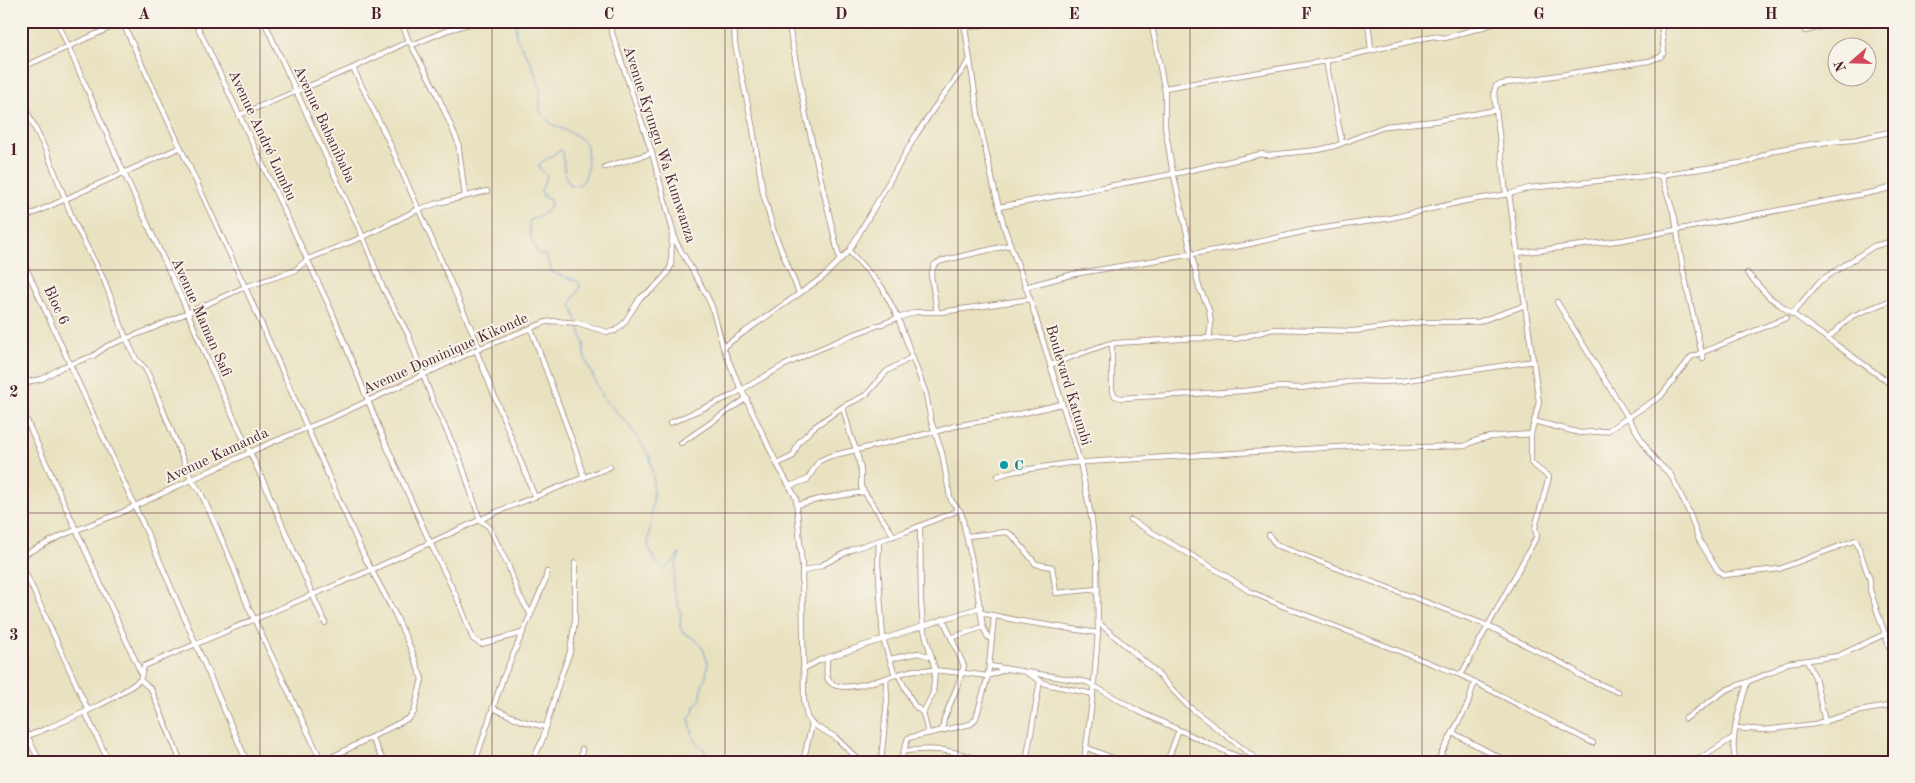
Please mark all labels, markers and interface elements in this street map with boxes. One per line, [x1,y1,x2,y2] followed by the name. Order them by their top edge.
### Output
[138,7,150,23] text: A
[370,7,382,23] text: B
[604,7,614,23] text: C
[835,7,847,23] text: D
[1068,7,1080,23] text: E
[1301,7,1312,23] text: F
[1533,7,1545,23] text: G
[1764,7,1778,23] text: H
[1828,38,1878,88] north arrow
[620,44,698,245] street label: Avenue Kyungu Wa Kumwanza
[1832,58,1849,74] text: N
[290,64,358,186] street label: Avenue Babanibaba
[225,68,298,203] street label: Avenue André Lumbu
[9,143,19,159] text: 1
[168,256,234,379] street label: Avenue Maman Safi
[40,284,71,328] street label: Bloc 6
[361,311,531,398] street label: Avenue Dominique Kikonde
[1042,323,1093,448] street label: Boulevard Katumbi
[9,385,19,401] text: 2
[162,425,272,487] street label: Avenue Kamanda
[998,459,1010,471] marker: C
[1014,459,1024,474] place label: C
[9,628,19,644] text: 3

